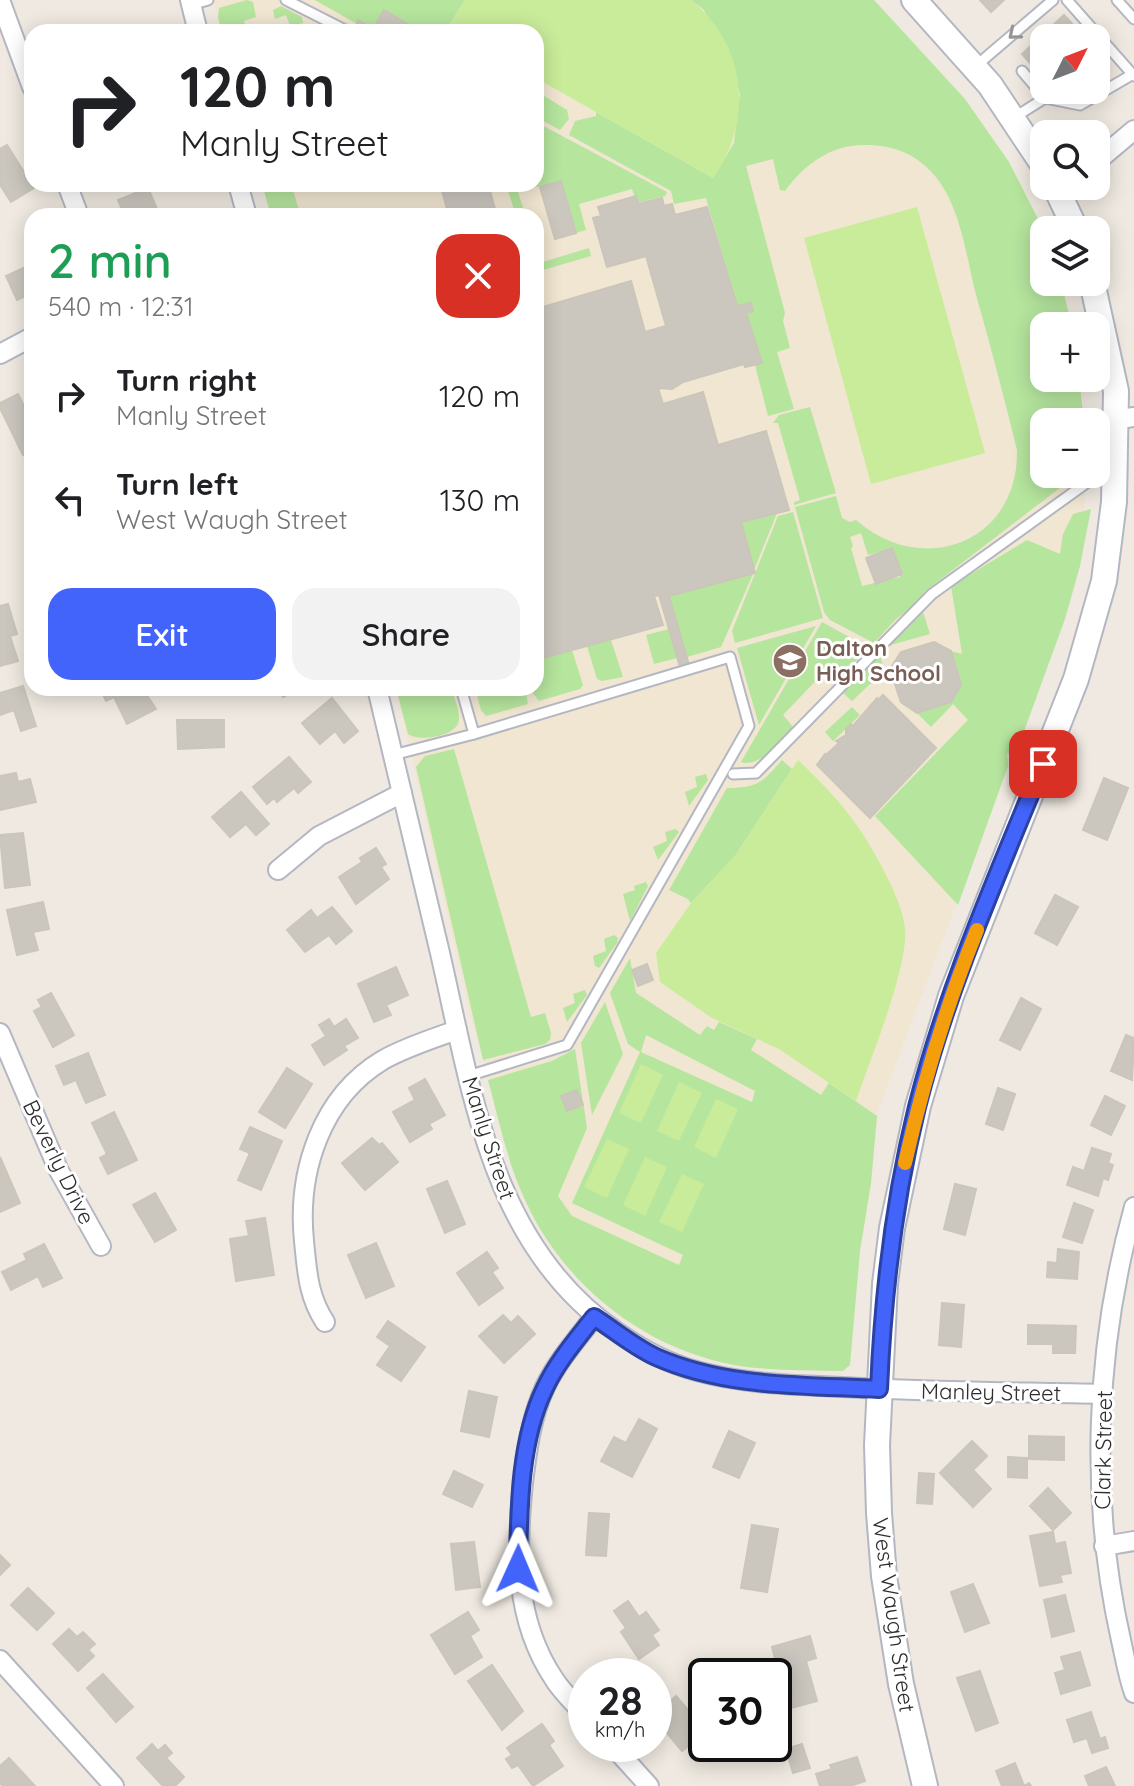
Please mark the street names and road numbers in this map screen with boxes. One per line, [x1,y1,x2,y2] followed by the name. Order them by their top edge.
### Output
[456,1073,522,1203] street label: Manly Street
[17,1095,101,1229] street label: Beverly Drive
[921,1377,1061,1407] street label: Manley Street
[1088,1390,1118,1510] street label: Clark Street
[866,1516,922,1714] street label: West Waugh Street

